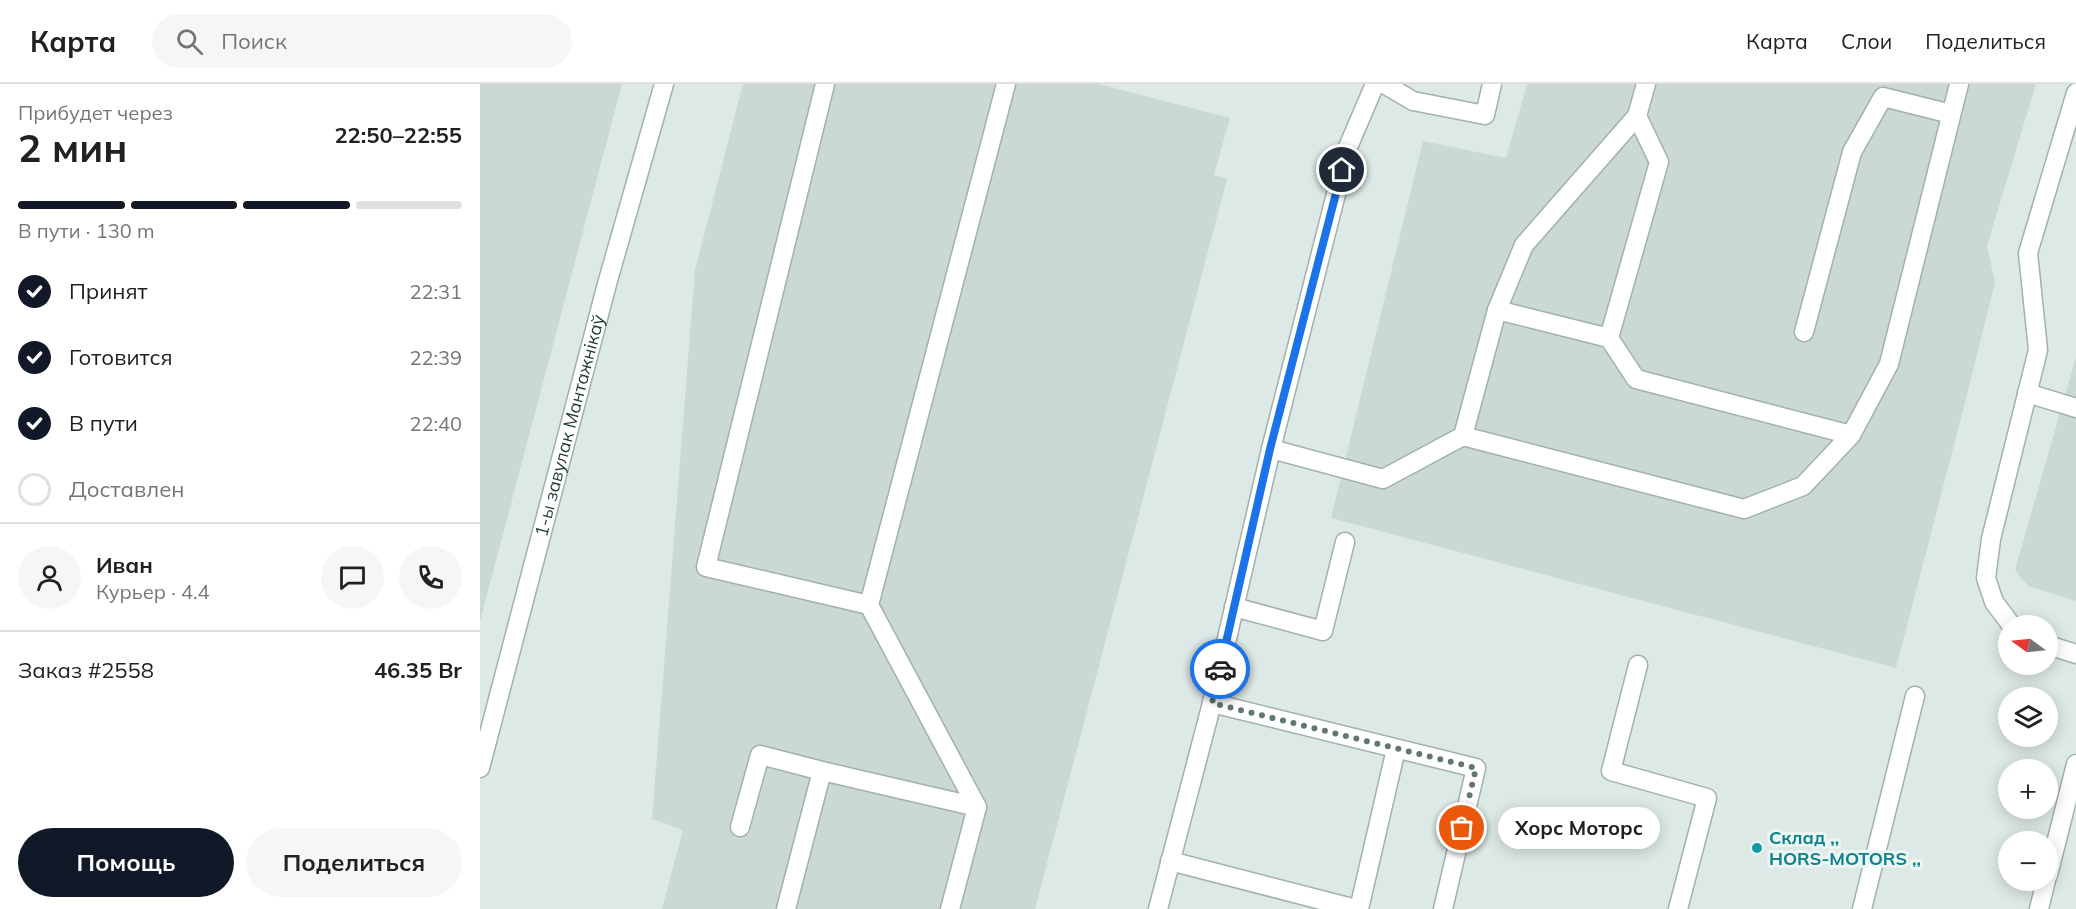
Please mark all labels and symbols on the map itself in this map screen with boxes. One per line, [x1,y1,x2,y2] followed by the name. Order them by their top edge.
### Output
[1316,144,1367,195] pin
[529,312,610,539] street label: 1-ы завулак Мантажнікаў
[1998,615,2058,675] north arrow
[1190,639,1250,699] courier
[1436,802,1487,853] pin
[1498,807,1660,849] callout: Хорс Моторс
[1769,826,1921,870] place label: Склад ,, HORS-MOTORS ,,
[1750,841,1764,855] marker: Склад ,, HORS-MOTORS ,,

